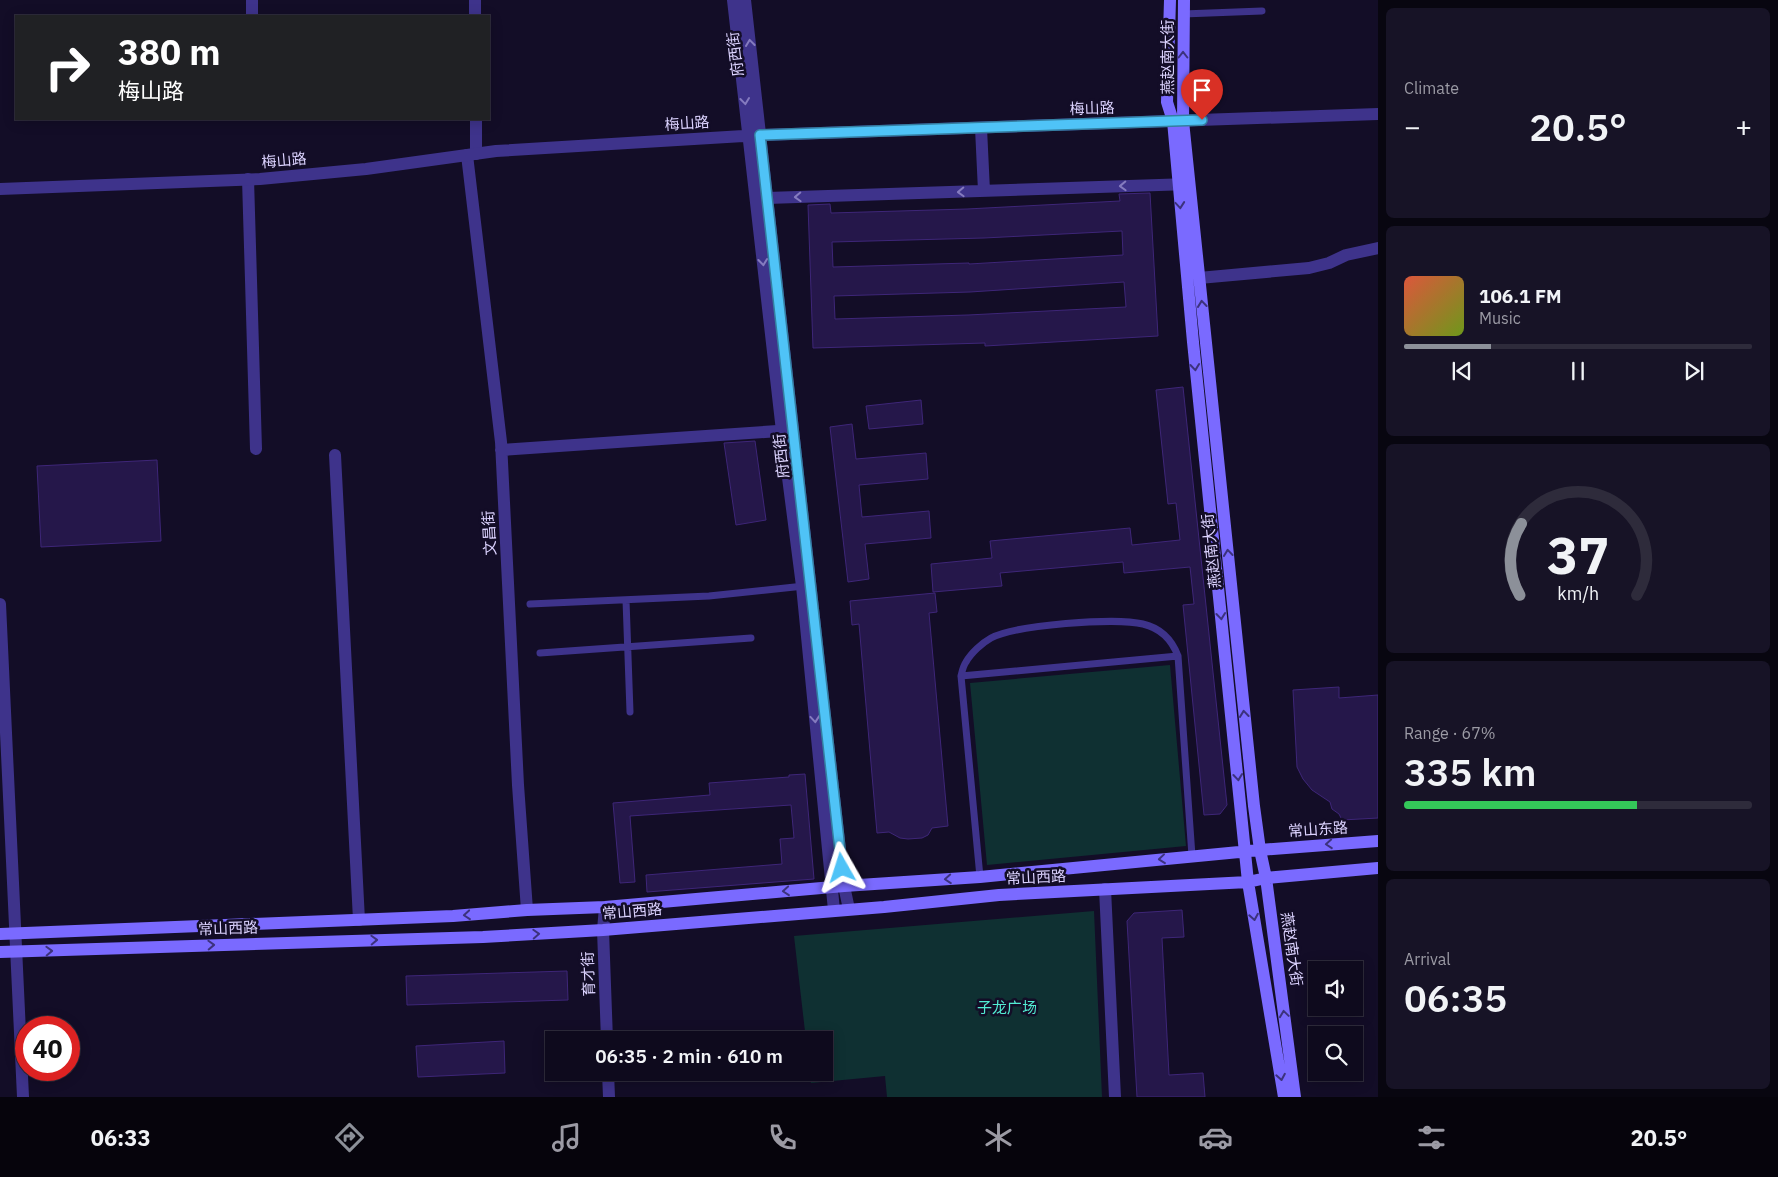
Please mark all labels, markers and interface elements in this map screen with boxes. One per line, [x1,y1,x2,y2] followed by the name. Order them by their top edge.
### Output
[1158,19,1177,95] street label: 燕赵南大街
[118,29,221,75] text: 380 m
[723,31,747,77] street label: 府西街
[35,35,100,100] icon: right
[745,39,756,47] one-way arrow
[1178,51,1188,58] one-way arrow
[1181,69,1223,120] pin
[118,76,184,105] text: 梅山路
[1188,76,1216,104] icon: arrive
[1404,78,1459,98] text: Climate
[739,97,750,105] one-way arrow
[1069,98,1115,118] street label: 梅山路
[1529,102,1627,151] text: 20.5°
[1404,108,1421,145] text: −
[1735,108,1752,145] text: +
[664,112,710,134] street label: 梅山路
[261,149,307,171] street label: 梅山路
[1119,181,1127,192] one-way arrow
[956,186,964,197] one-way arrow
[794,192,802,202] one-way arrow
[1174,201,1185,209] one-way arrow
[757,258,768,266] one-way arrow
[1479,284,1562,308] text: 106.1 FM
[1197,300,1208,308] one-way arrow
[1479,308,1521,328] text: Music
[1448,357,1476,385] icon: previous
[1564,357,1592,385] icon: pause
[1680,357,1708,385] icon: next
[1189,363,1200,371] one-way arrow
[769,433,793,479] street label: 府西街
[478,510,500,556] street label: 文昌街
[1198,513,1224,589] street label: 燕赵南大街
[1547,521,1609,588] text: 37
[1223,548,1234,556] one-way arrow
[1557,582,1599,605] text: km/h
[1215,612,1226,620] one-way arrow
[1239,710,1250,718] one-way arrow
[809,715,820,723] one-way arrow
[1404,723,1496,743] text: Range · 67%
[1404,747,1536,796] text: 335 km
[1232,774,1243,782] one-way arrow
[1287,817,1349,841] street label: 常山东路
[1325,839,1333,850] one-way arrow
[815,841,867,893] position arrow
[1158,853,1166,864] one-way arrow
[1006,866,1066,888] street label: 常山西路
[944,874,952,885] one-way arrow
[782,885,790,896] one-way arrow
[601,899,663,923] street label: 常山西路
[463,910,471,921] one-way arrow
[1277,911,1307,987] street label: 燕赵南大街
[1248,912,1258,921] one-way arrow
[198,917,258,939] street label: 常山西路
[532,928,540,939] one-way arrow
[370,934,378,945] one-way arrow
[207,939,215,950] one-way arrow
[45,945,53,956] one-way arrow
[1404,949,1451,969] text: Arrival
[578,951,598,997] street label: 育才街
[1308,961,1363,1081] map controls
[1308,961,1363,1016] button: sound
[1404,973,1507,1022] text: 06:35
[977,998,1037,1017] park label: 子龙广场
[1279,1010,1290,1018] one-way arrow
[15,1016,80,1081] speed limit sign: 40
[1308,1026,1363,1081] button: search
[595,1044,783,1068] text: 06:35 · 2 min · 610 m
[1275,1072,1285,1081] one-way arrow
[332,1120,367,1155] icon: directions
[549,1120,584,1155] icon: music
[765,1120,800,1155] icon: phone
[981,1120,1016,1155] icon: climate
[1198,1120,1233,1155] icon: car
[1414,1120,1449,1155] icon: filters
[91,1123,151,1152] text: 06:33
[1630,1123,1687,1152] text: 20.5°

